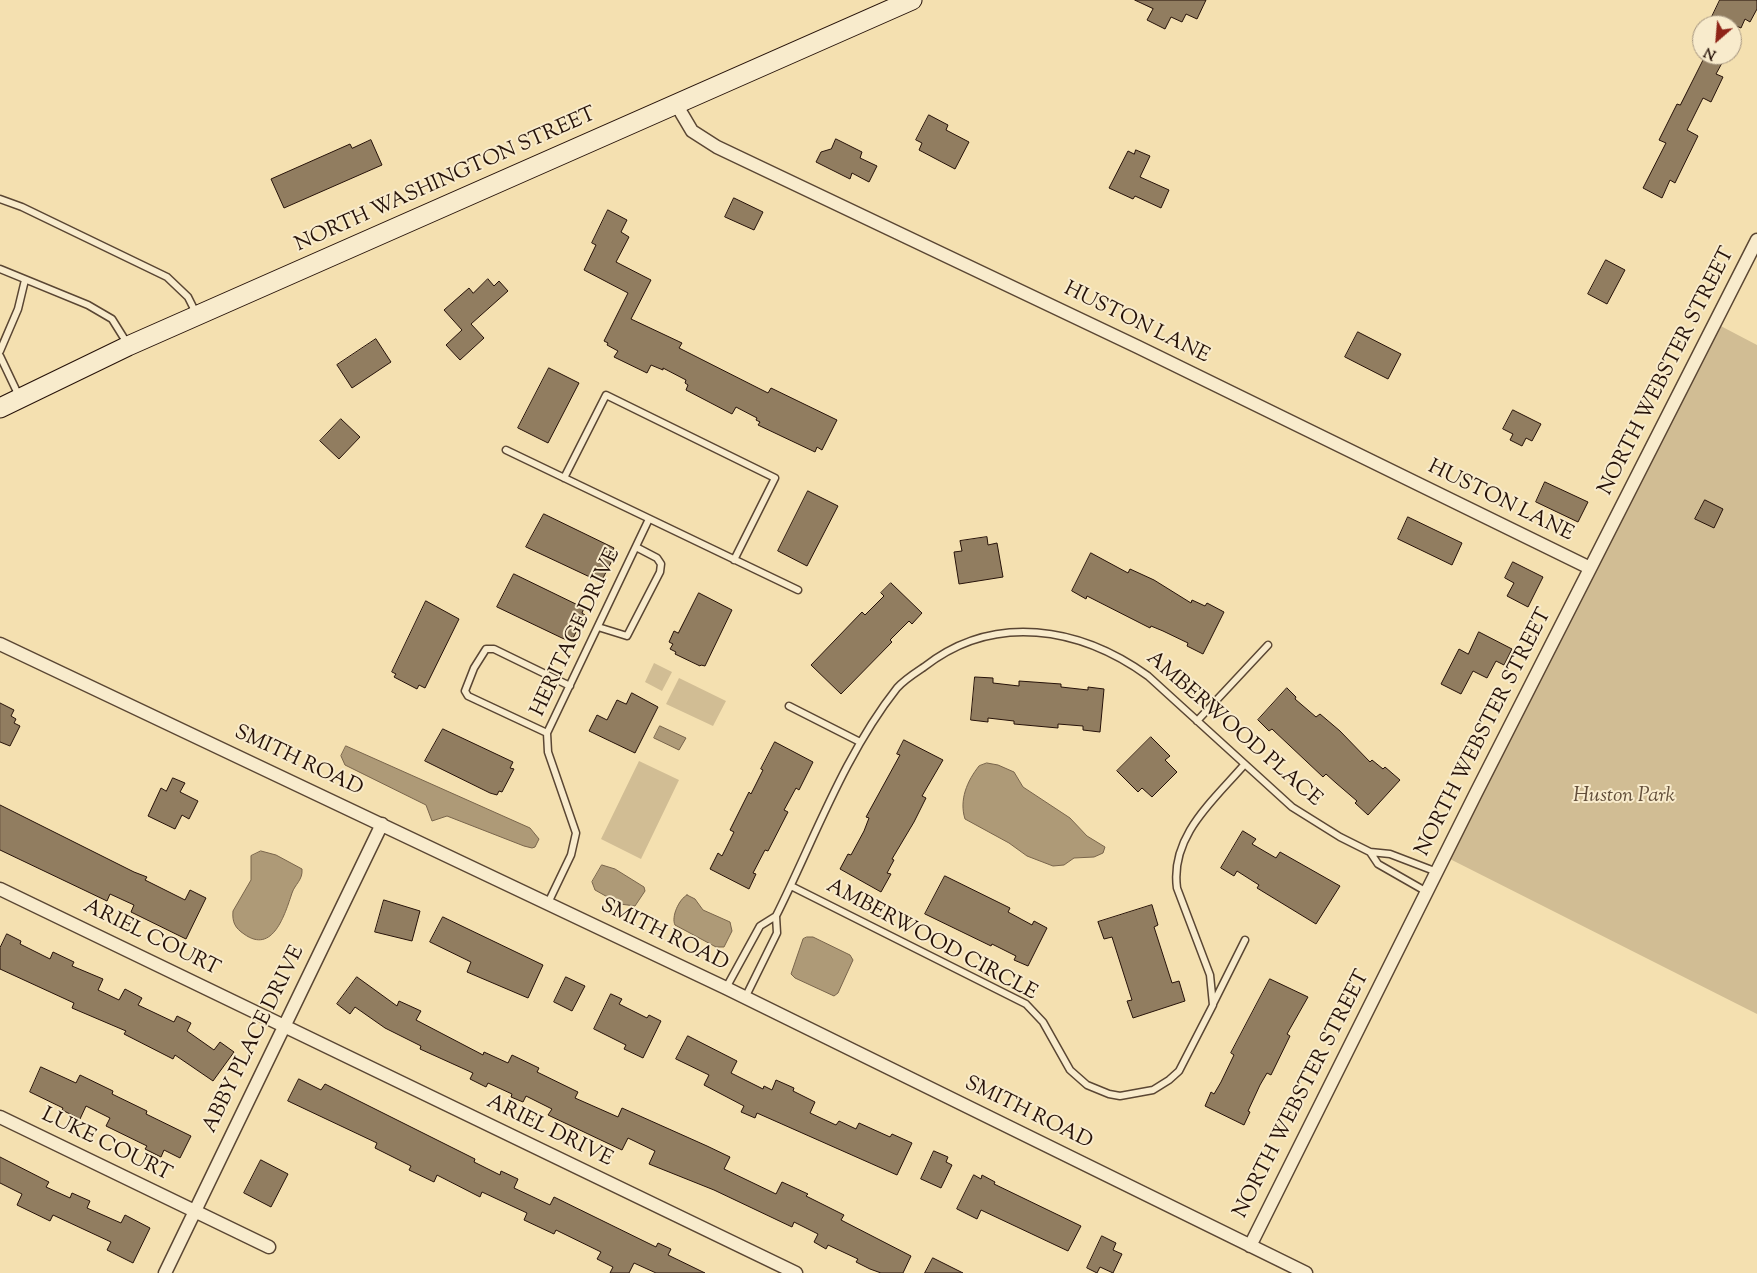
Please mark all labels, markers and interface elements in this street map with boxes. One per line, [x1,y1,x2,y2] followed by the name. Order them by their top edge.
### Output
[1692,15,1742,65] north arrow
[1701,41,1720,64] text: N
[292,103,600,259] street label: NORTH WASHINGTON STREET
[1594,244,1742,500] street label: NORTH WEBSTER STREET
[1059,278,1213,370] street label: HUSTON LANE
[1423,456,1577,548] street label: HUSTON LANE
[527,545,627,721] street label: HERITAGE DRIVE
[1411,605,1559,861] street label: NORTH WEBSTER STREET
[1140,647,1326,813] street label: AMBERWOOD PLACE
[230,721,366,803] street label: SMITH ROAD
[1573,784,1675,810] park label: Huston Park
[821,875,1041,1007] street label: AMBERWOOD CIRCLE
[596,894,732,978] street label: SMITH ROAD
[79,895,223,983] street label: ARIEL COURT
[199,942,311,1138] street label: ABBY PLACE DRIVE
[1229,967,1377,1223] street label: NORTH WEBSTER STREET
[960,1072,1096,1156] street label: SMITH ROAD
[482,1091,616,1173] street label: ARIEL DRIVE
[37,1104,175,1188] street label: LUKE COURT

